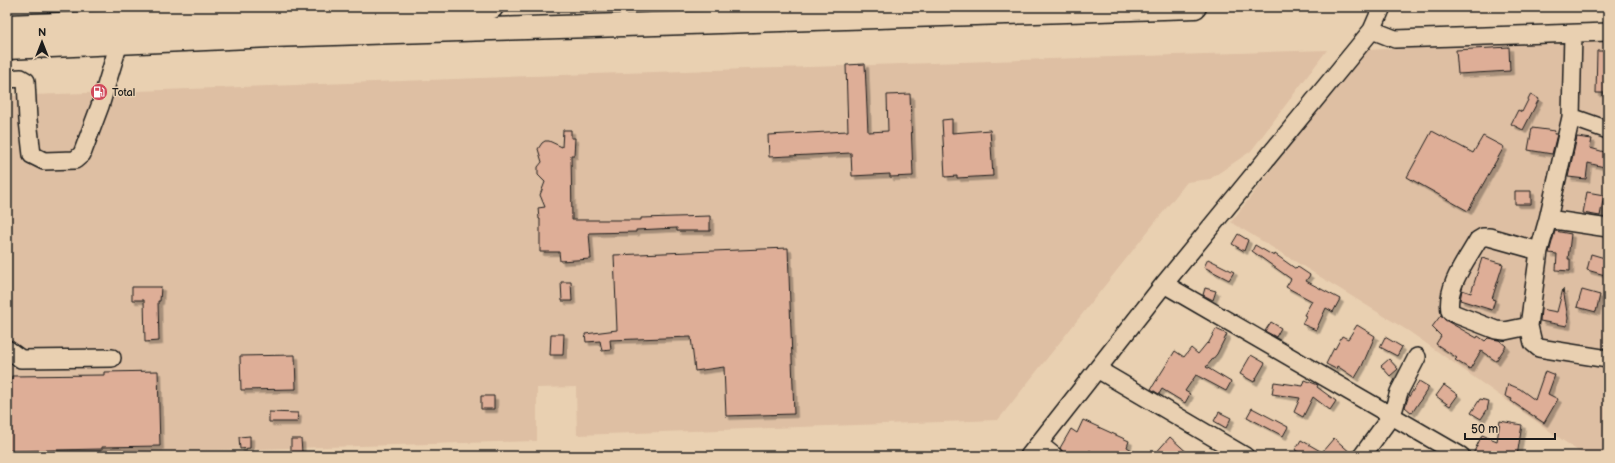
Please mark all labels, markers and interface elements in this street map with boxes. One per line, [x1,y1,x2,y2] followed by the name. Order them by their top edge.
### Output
[22,22,62,62] north arrow
[38,26,46,39] text: N
[89,82,109,102] fuel station icon: Total
[112,86,135,99] place label: Total
[1465,415,1555,441] scale bar
[1471,422,1498,437] text: 50 m

